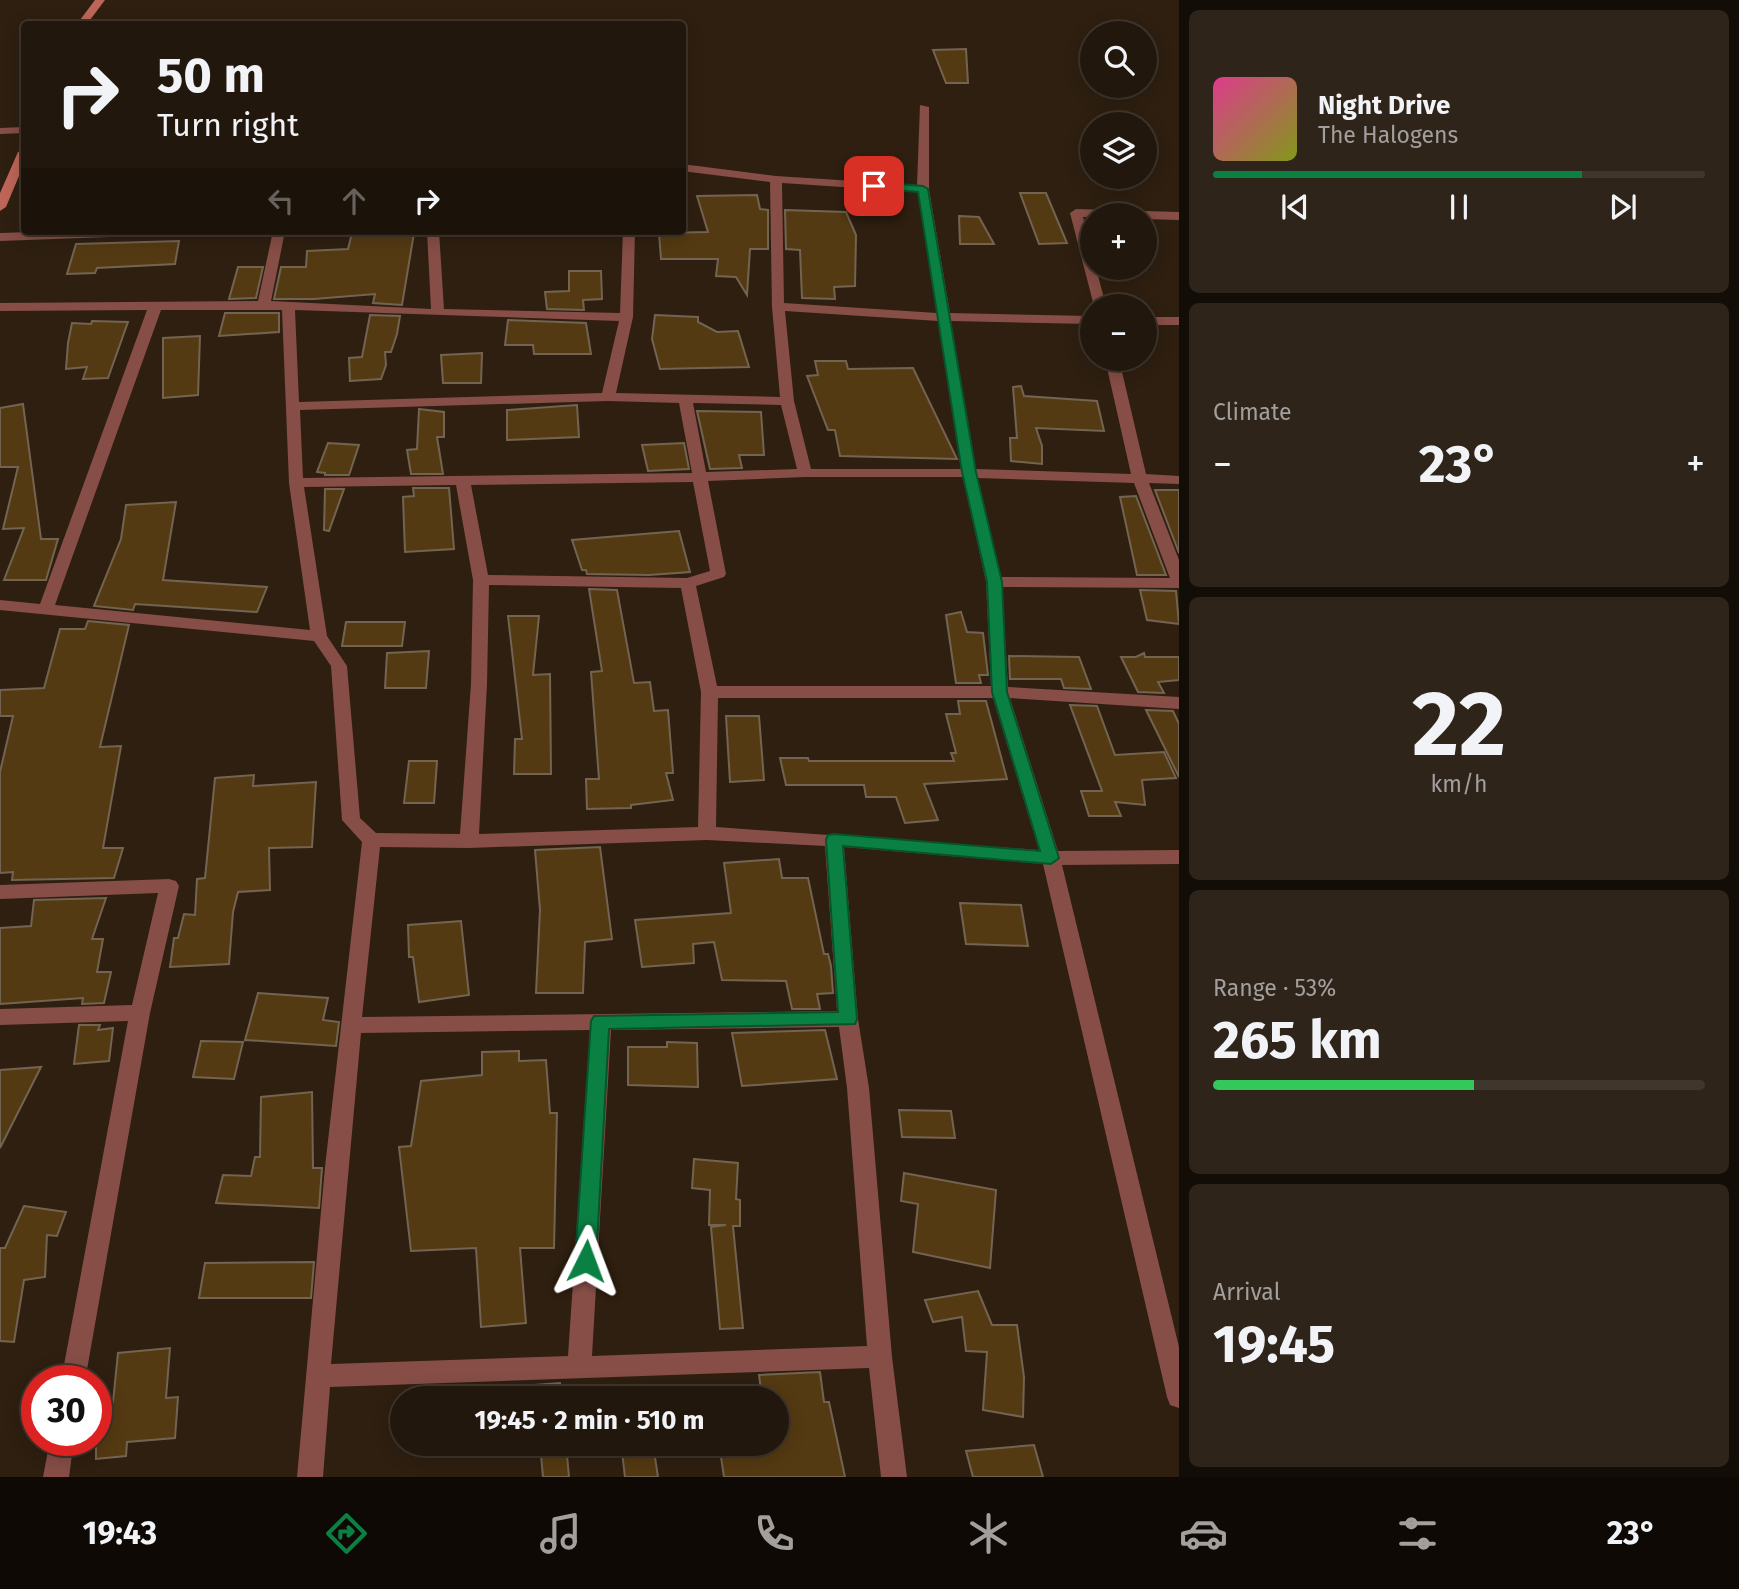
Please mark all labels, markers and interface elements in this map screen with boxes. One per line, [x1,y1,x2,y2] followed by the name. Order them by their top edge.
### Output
[1080,21,1157,371] map controls
[1080,21,1157,98] button: search
[157,46,265,105] text: 50 m
[42,49,133,140] icon: right
[1318,90,1450,121] text: Night Drive
[157,106,299,144] text: Turn right
[1080,112,1157,189] button: layers
[1318,121,1458,149] text: The Halogens
[844,156,904,216] pin
[855,167,893,205] icon: arrive
[262,182,300,220] icon: left
[335,182,373,220] icon: ahead
[408,182,446,220] icon: right
[1276,188,1314,226] icon: previous
[1440,188,1478,226] icon: pause
[1604,188,1642,226] icon: next
[1080,203,1157,280] button: +
[1080,294,1157,371] button: −
[1213,398,1292,426] text: Climate
[1419,433,1499,496] text: 23°
[1213,441,1232,487] text: −
[1686,441,1705,487] text: +
[1412,670,1506,779] text: 22
[1431,770,1487,798] text: km/h
[1213,974,1336,1002] text: Range · 53%
[1213,1009,1382,1072] text: 265 km
[549,1224,623,1298] position arrow
[1213,1278,1280,1306] text: Arrival
[1213,1313,1335,1376] text: 19:45
[21,1365,112,1456] speed limit sign: 30
[475,1405,705,1436] text: 19:45 · 2 min · 510 m
[322,1509,371,1558] icon: directions
[536,1509,585,1558] icon: music
[750,1509,799,1558] icon: phone
[964,1509,1013,1558] icon: climate
[1179,1509,1228,1558] icon: car
[1393,1509,1442,1558] icon: filters
[83,1514,157,1552] text: 19:43
[1607,1514,1656,1552] text: 23°

